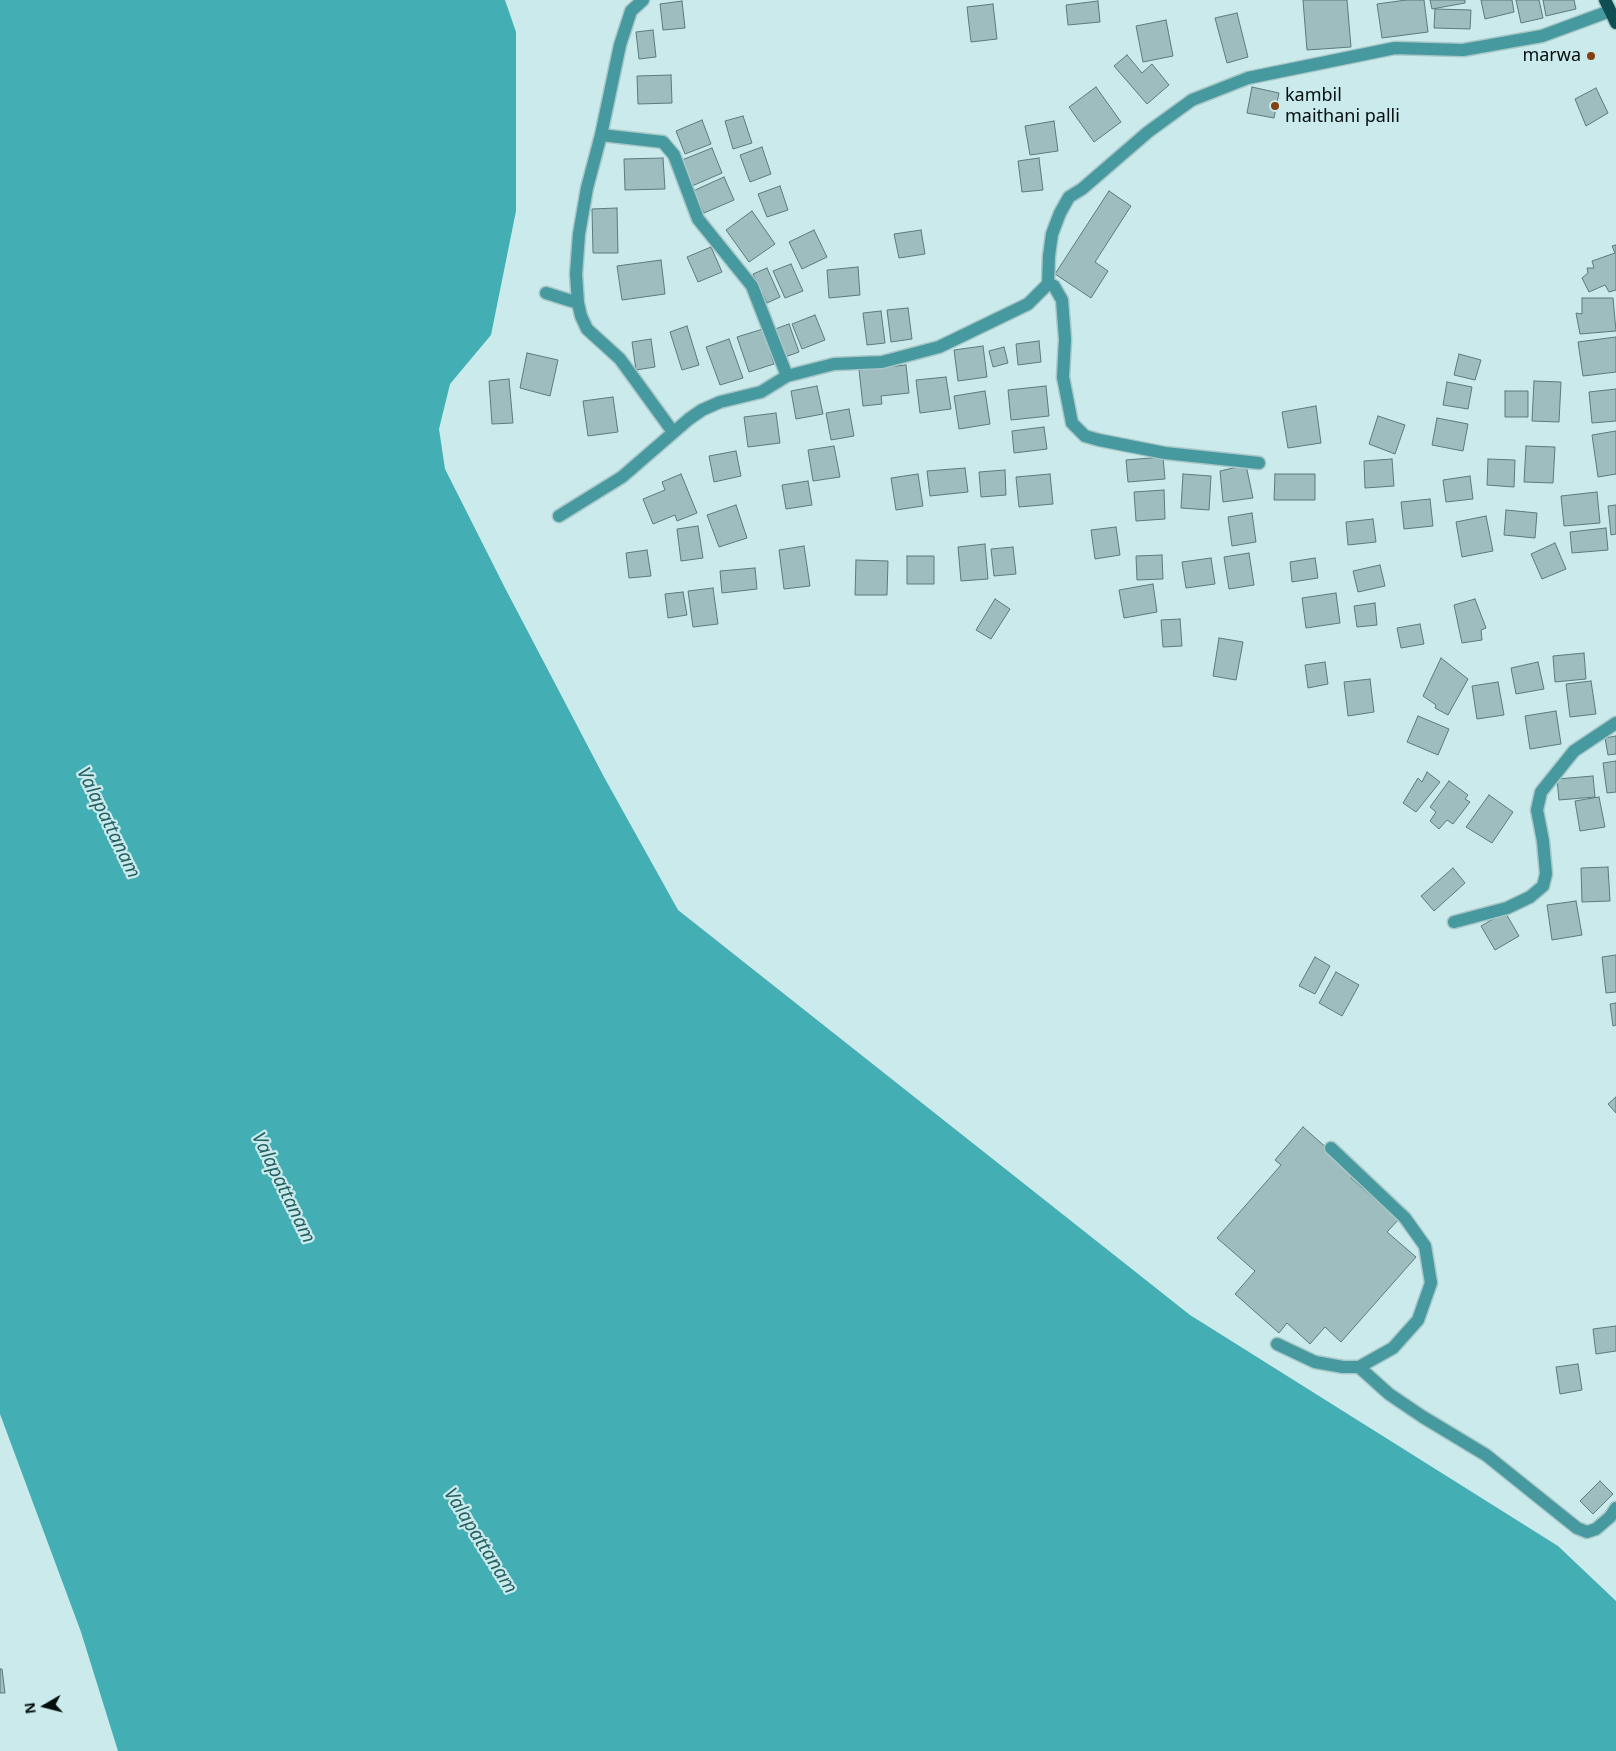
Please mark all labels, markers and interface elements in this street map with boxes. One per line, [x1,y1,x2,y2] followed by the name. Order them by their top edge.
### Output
[1522,45,1581,67] place label: marwa
[1585,50,1597,62] marker: marwa
[1285,85,1400,128] place label: kambil maithani palli
[1269,100,1281,112] marker: kambil maithani palli
[71,764,145,882] water label: Valapattanam
[246,1129,320,1247] water label: Valapattanam
[438,1484,522,1598] water label: Valapattanam
[20,1681,70,1731] north arrow
[19,1701,40,1715] text: N

